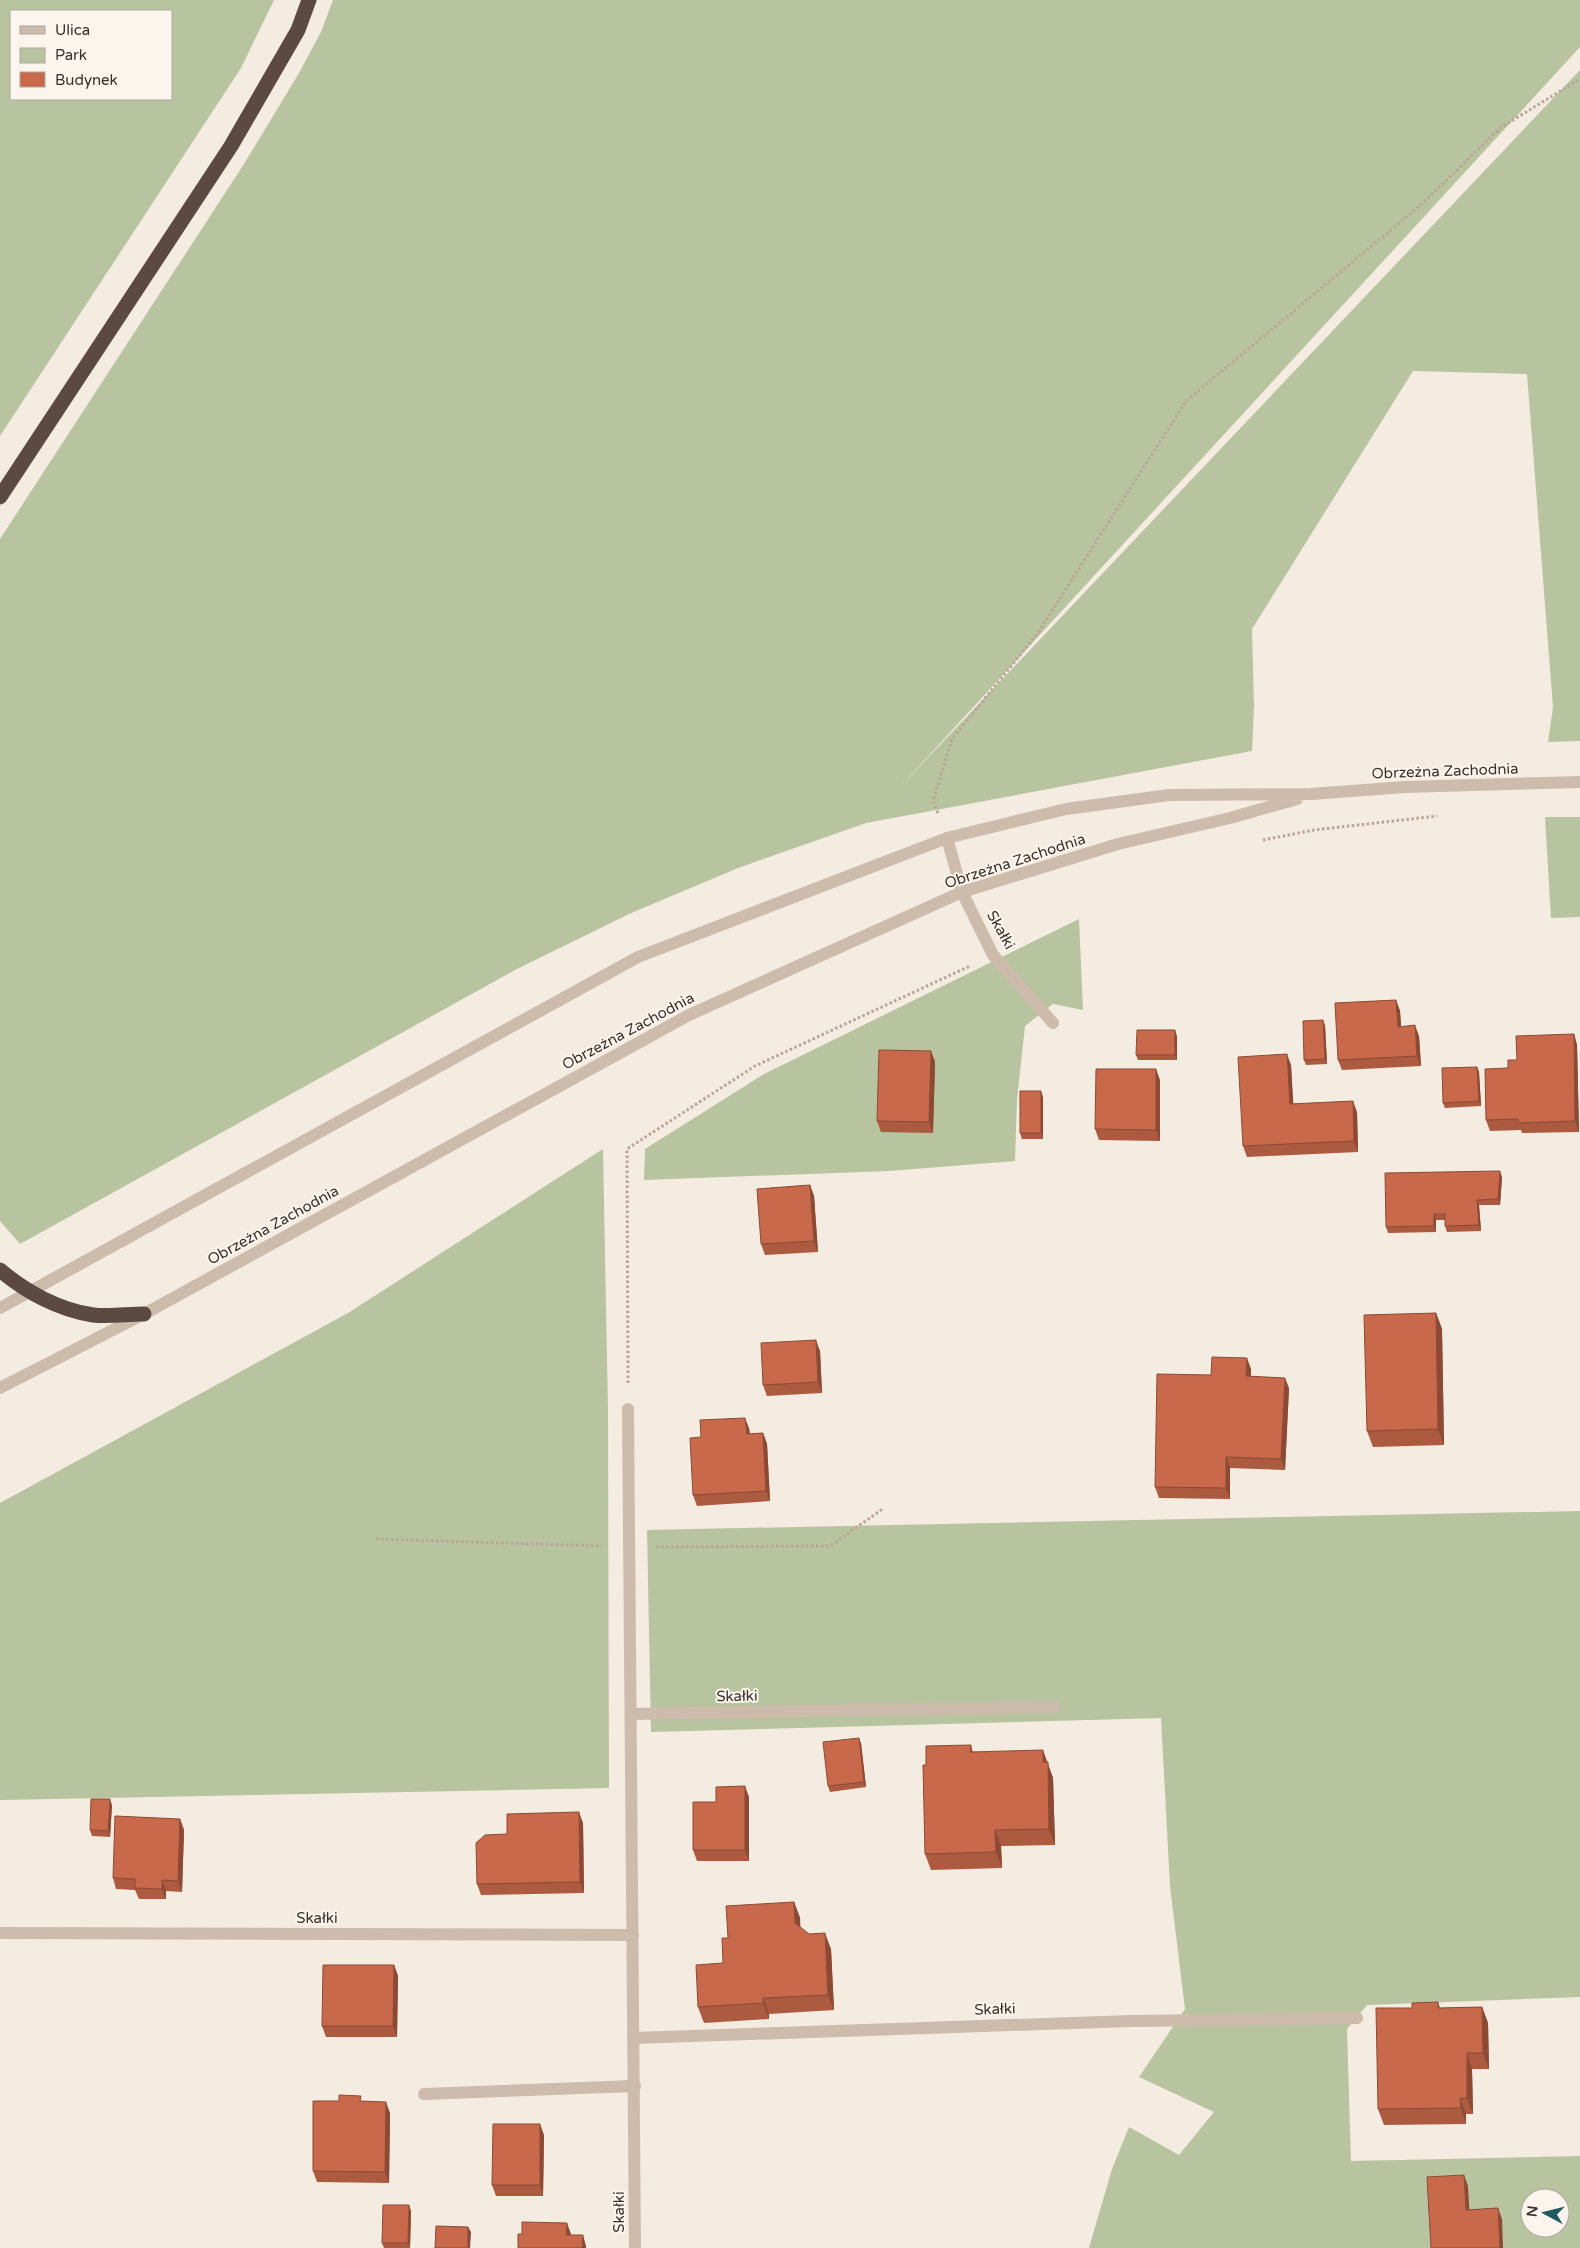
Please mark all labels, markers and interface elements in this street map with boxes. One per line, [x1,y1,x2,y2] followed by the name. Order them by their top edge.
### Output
[10,10,172,100] legend
[55,21,90,39] text: Ulica
[55,46,87,64] text: Park
[55,71,118,89] text: Budynek
[1371,759,1519,783] street label: Obrzeżna Zachodnia
[942,830,1088,892] street label: Obrzeżna Zachodnia
[983,908,1019,952] street label: Skałki
[559,989,697,1073] street label: Obrzeżna Zachodnia
[204,1181,342,1269] street label: Obrzeżna Zachodnia
[716,1687,758,1705] street label: Skałki
[296,1909,338,1927] street label: Skałki
[974,1999,1016,2019] street label: Skałki
[1520,2188,1570,2238] north arrow
[610,2191,628,2233] street label: Skałki
[1523,2205,1542,2218] text: N

